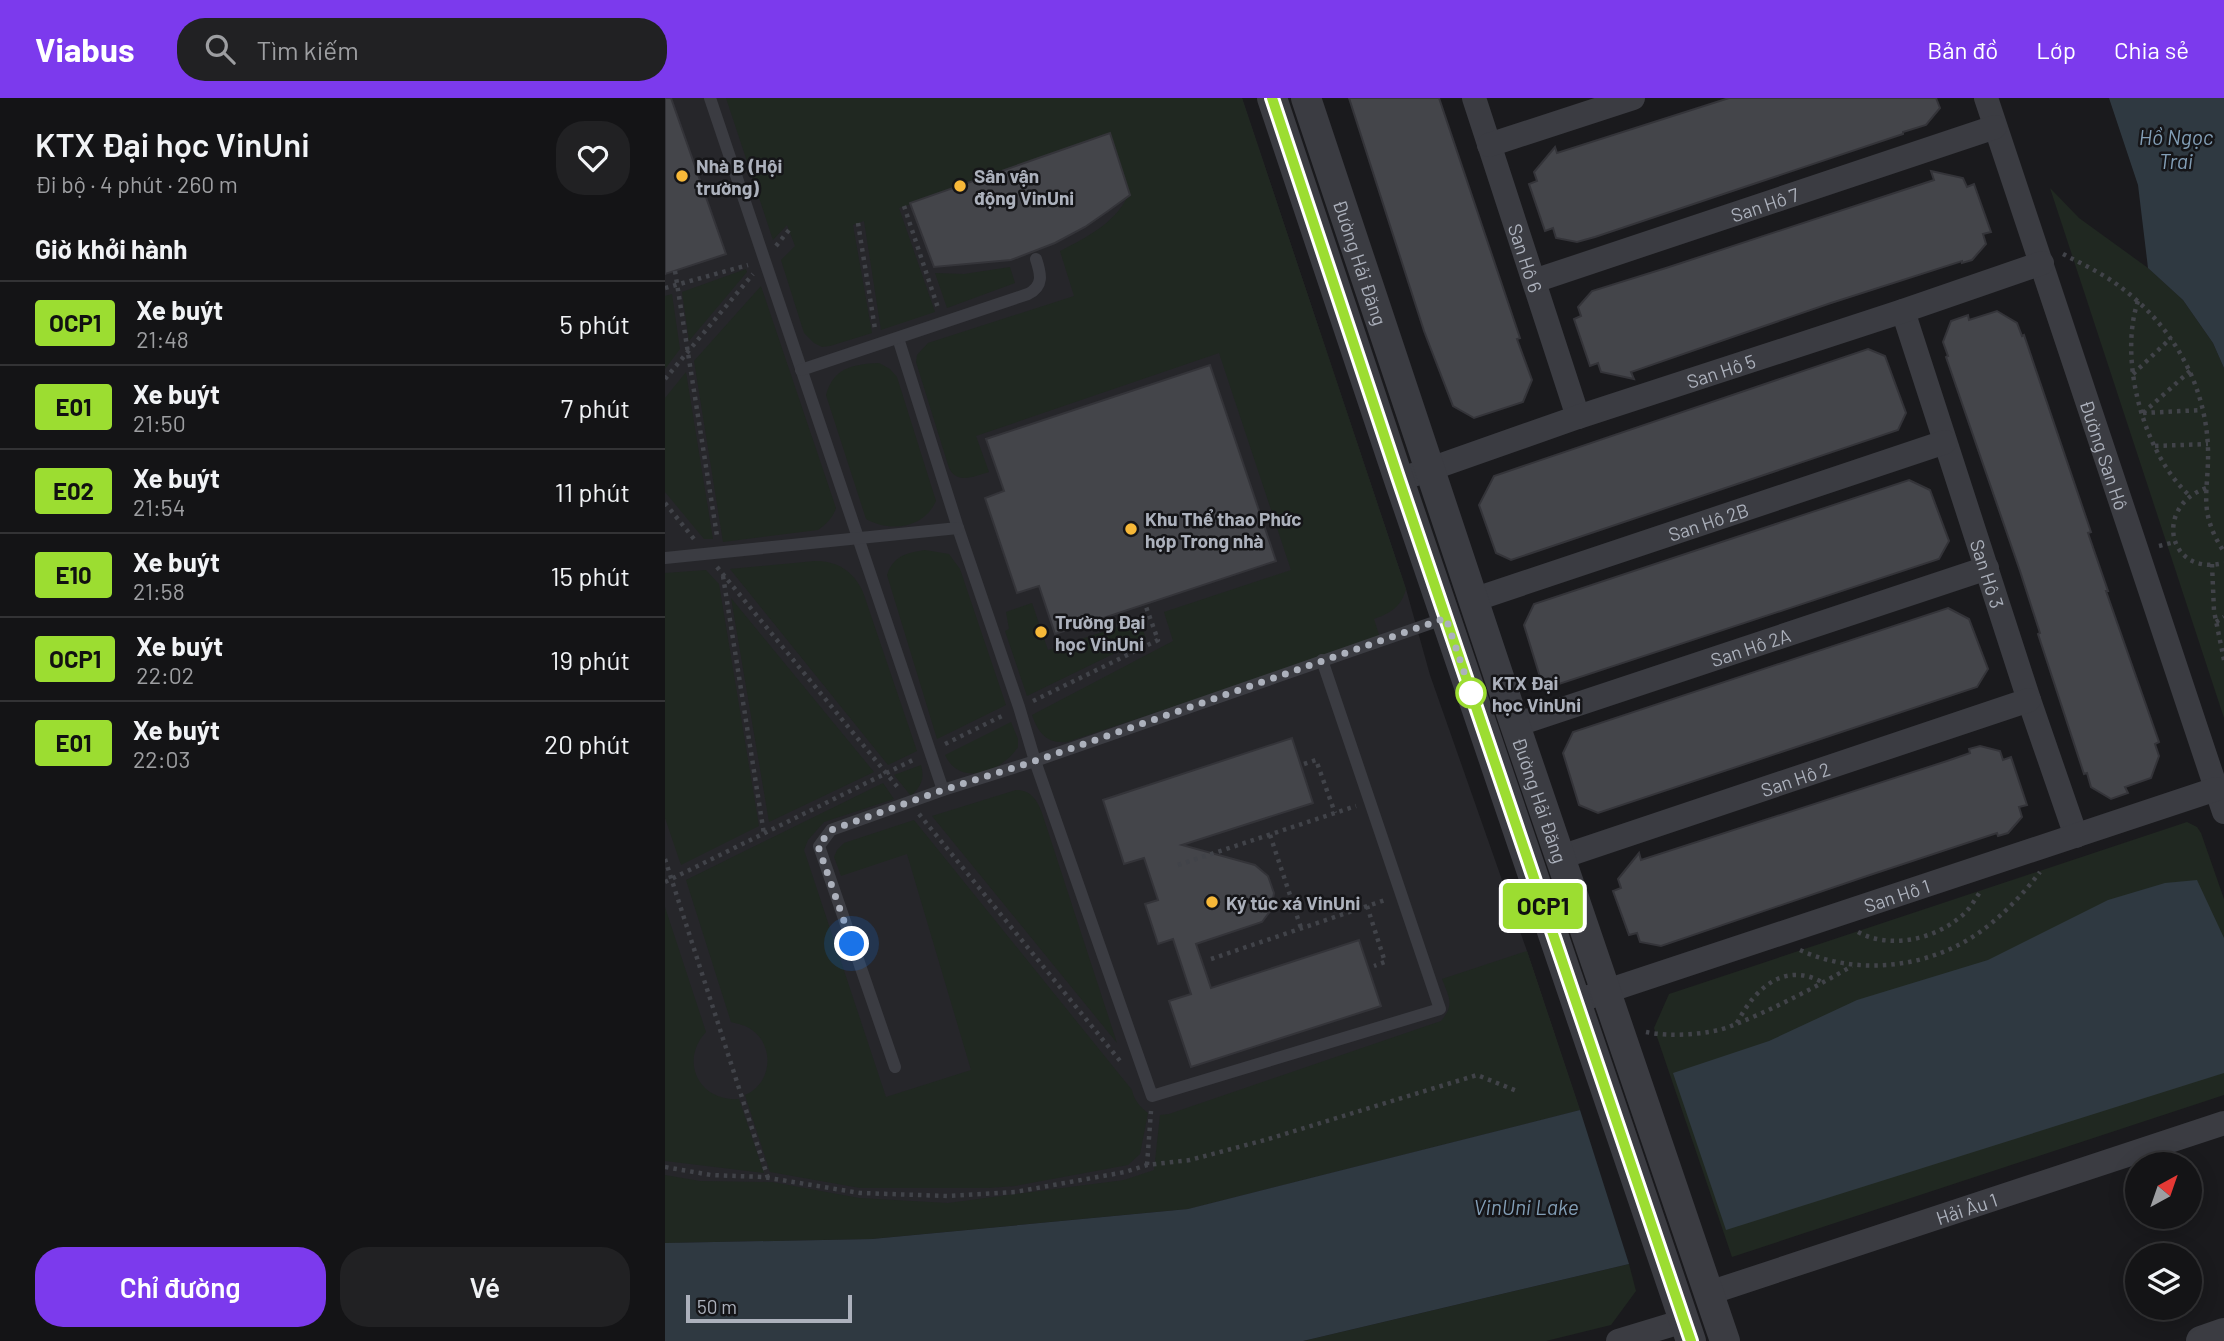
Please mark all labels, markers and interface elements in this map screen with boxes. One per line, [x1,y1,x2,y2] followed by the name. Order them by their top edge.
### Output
[177,18,667,81] search box
[35,29,135,69] text: Viabus
[201,30,239,68] icon: search
[257,34,359,65] text: Tìm kiếm
[1927,35,1998,64] text: Bản đồ
[2036,35,2076,64] text: Lớp
[2114,35,2189,64] text: Chia sẻ
[556,121,630,195] button: heart
[35,124,310,164] text: KTX Đại học VinUni
[2139,124,2214,173] water label: Hồ Ngọc Trai
[696,154,782,199] place label: Nhà B (Hội trường)
[974,164,1074,209] place label: Sân vận động VinUni
[674,168,690,184] marker: Nhà B (Hội trường)
[35,170,238,198] text: Đi bộ · 4 phút · 260 m
[952,178,968,194] marker: Sân vận động VinUni
[1728,182,1801,226] street label: San Hô 7
[1329,196,1392,328] street label: Đường Hải Đăng
[1504,220,1548,295] street label: San Hô 6
[35,233,188,264] text: Giờ khởi hành
[136,294,223,325] text: Xe buýt
[49,308,101,337] text: OCP1
[560,308,630,339] text: 5 phút
[136,325,189,353] text: 21:48
[1683,348,1758,392] street label: San Hô 5
[133,378,220,409] text: Xe buýt
[56,392,91,421] text: E01
[561,392,630,423] text: 7 phút
[2076,397,2134,513] street label: Đường San Hô
[133,409,186,437] text: 21:50
[133,462,220,493] text: Xe buýt
[53,476,94,505] text: E02
[555,476,630,507] text: 11 phút
[133,493,185,521] text: 21:54
[1665,497,1751,545] street label: San Hô 2B
[1145,507,1301,552] place label: Khu Thể thao Phức hợp Trong nhà
[1123,521,1139,537] marker: Khu Thể thao Phức hợp Trong nhà
[1966,536,2010,611] street label: San Hô 3
[133,546,220,577] text: Xe buýt
[55,560,92,589] text: E10
[551,560,630,591] text: 15 phút
[133,577,185,605] text: 21:58
[1055,610,1145,655] place label: Trường Đại học VinUni
[1707,623,1793,671] street label: San Hô 2A
[1033,624,1049,640] marker: Trường Đại học VinUni
[136,630,223,661] text: Xe buýt
[49,644,101,673] text: OCP1
[550,644,630,675] text: 19 phút
[136,661,194,689] text: 22:02
[1492,671,1581,716] place label: KTX Đại học VinUni
[1456,678,1486,708] marker: KTX Đại học VinUni
[133,714,220,745] text: Xe buýt
[56,728,91,757] text: E01
[544,728,630,759] text: 20 phút
[1508,734,1573,866] street label: Đường Hải Đăng
[133,745,190,773] text: 22:03
[1758,756,1833,801] street label: San Hô 2
[1861,873,1932,917] street label: San Hô 1
[1494,883,1592,929] line badge: OCP1
[1226,891,1360,914] place label: Ký túc xá VinUni
[1517,891,1569,920] text: OCP1
[1204,894,1220,910] marker: Ký túc xá VinUni
[834,926,869,961] your location
[2125,1152,2201,1228] north arrow
[2125,1152,2202,1320] map controls
[1933,1187,2000,1229] street label: Hải Âu 1
[1473,1194,1579,1219] water label: VinUni Lake
[2125,1243,2202,1320] button: layers
[35,1247,326,1327] button: Chỉ đường
[340,1247,630,1327] button: Vé
[686,1292,852,1324] scale bar
[697,1295,737,1318] text: 50 m

